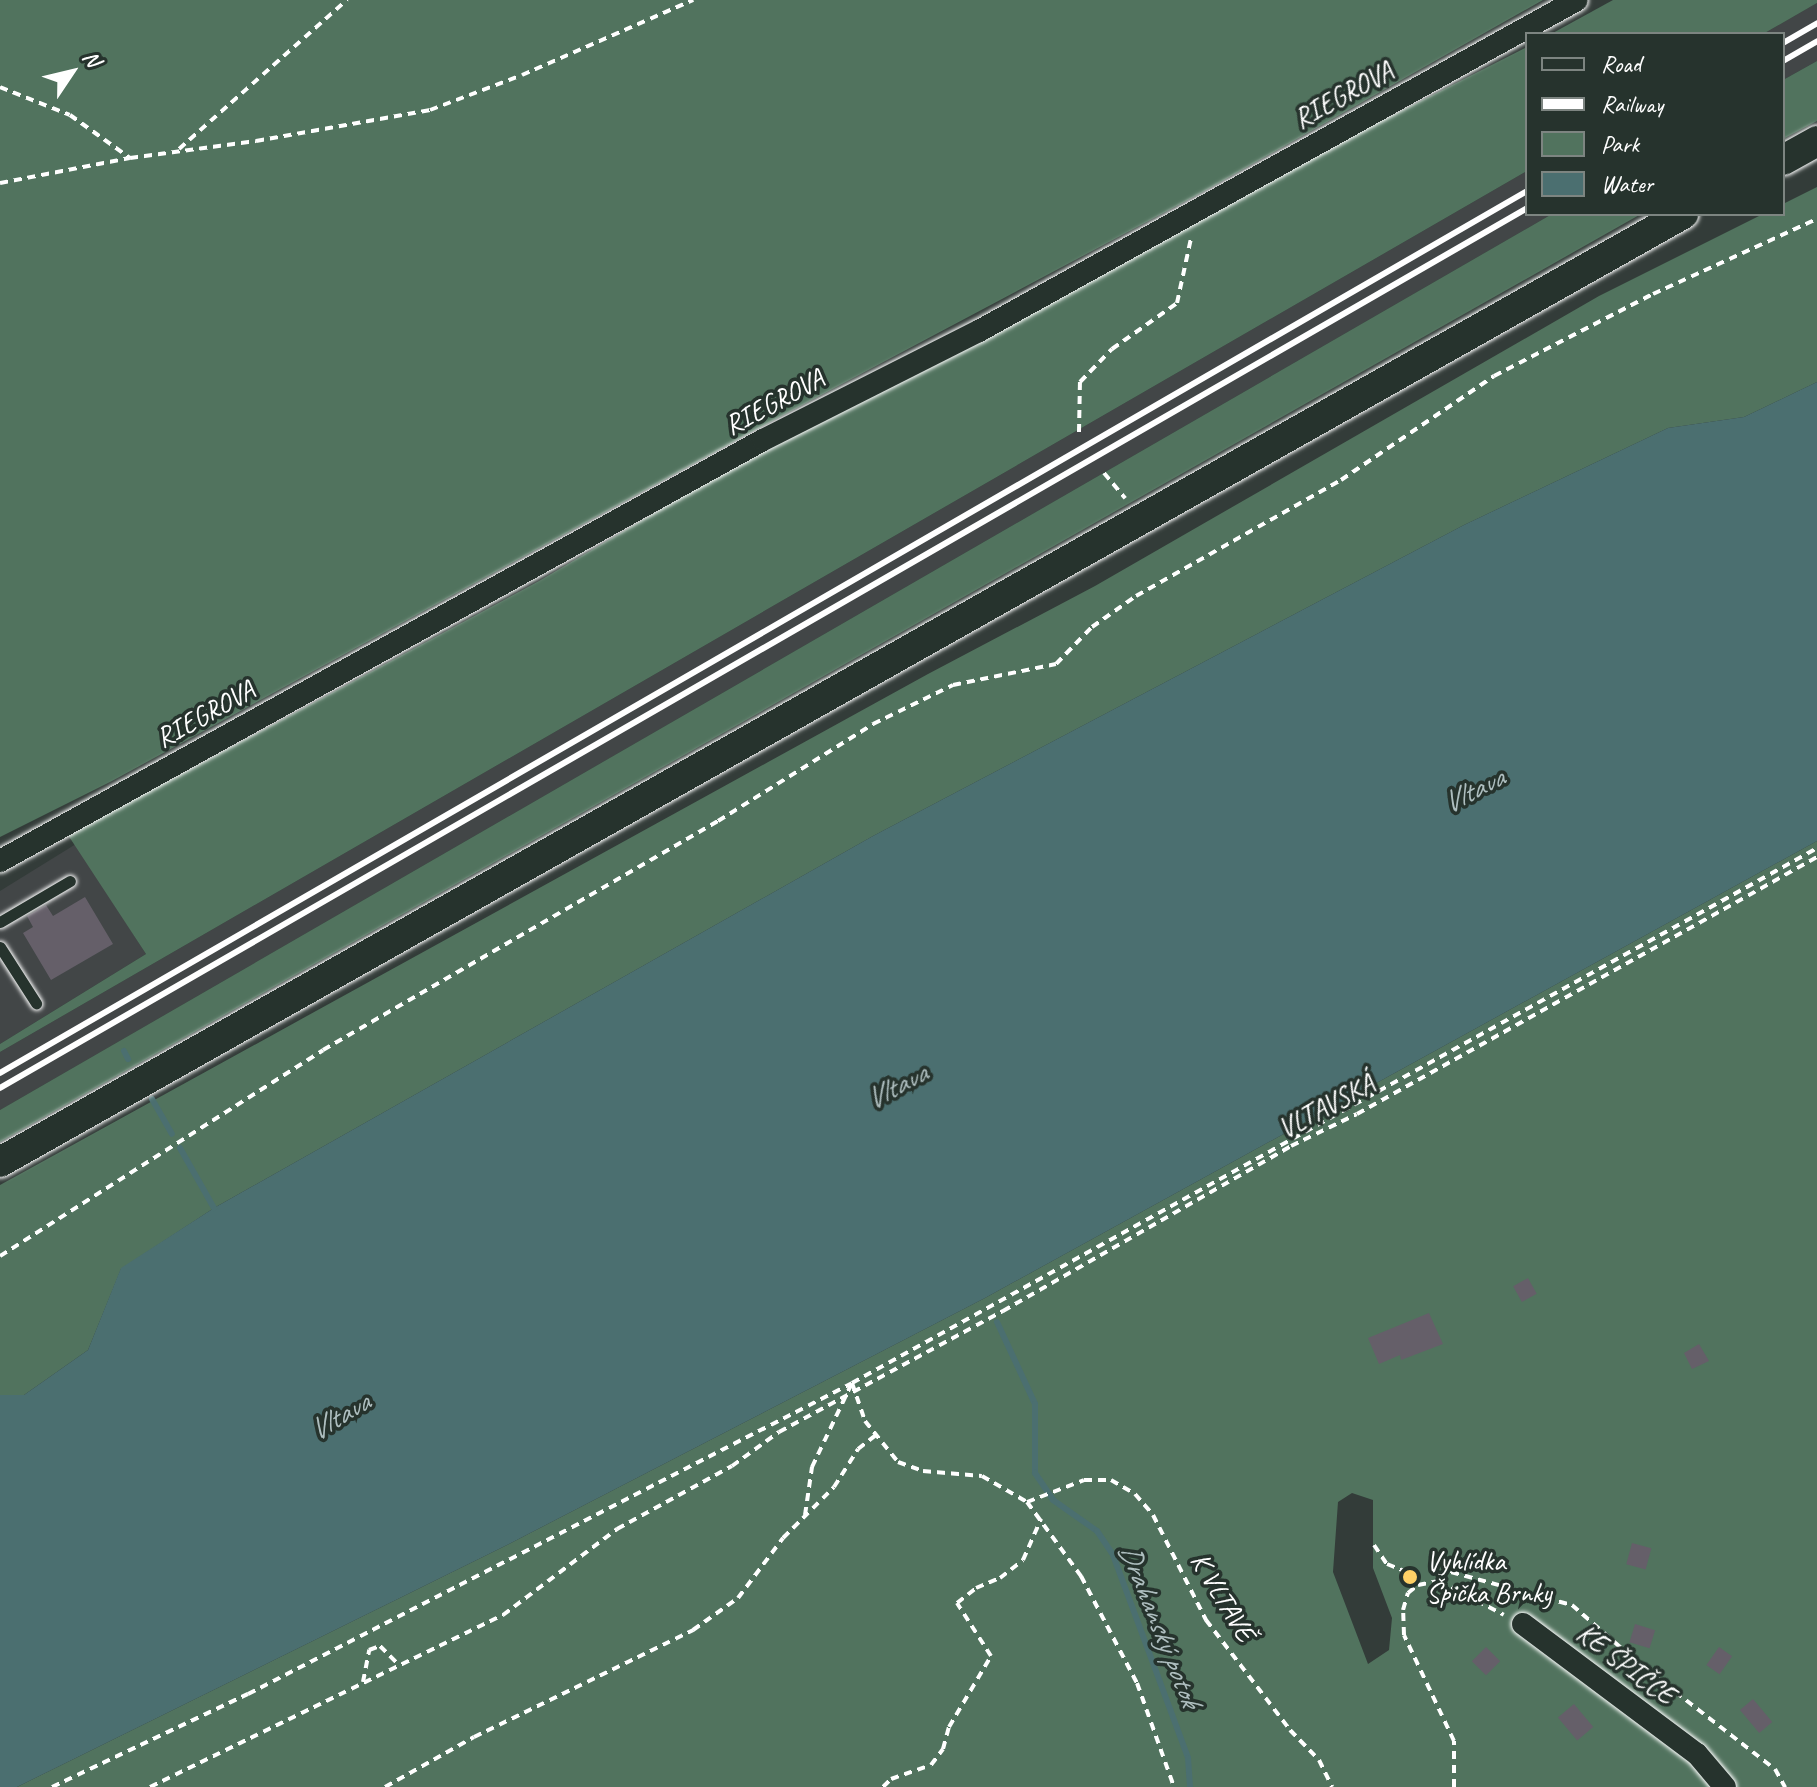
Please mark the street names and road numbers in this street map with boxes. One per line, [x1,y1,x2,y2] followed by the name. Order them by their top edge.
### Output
[1288,54,1398,136] street label: RIEGROVA
[718,362,830,442] street label: RIEGROVA
[150,673,260,755] street label: RIEGROVA
[1272,1067,1380,1145] street label: VLTAVSKÁ
[1183,1546,1263,1648] street label: K VLTAVĚ
[1570,1616,1682,1712] street label: KE ŠPIČCE

